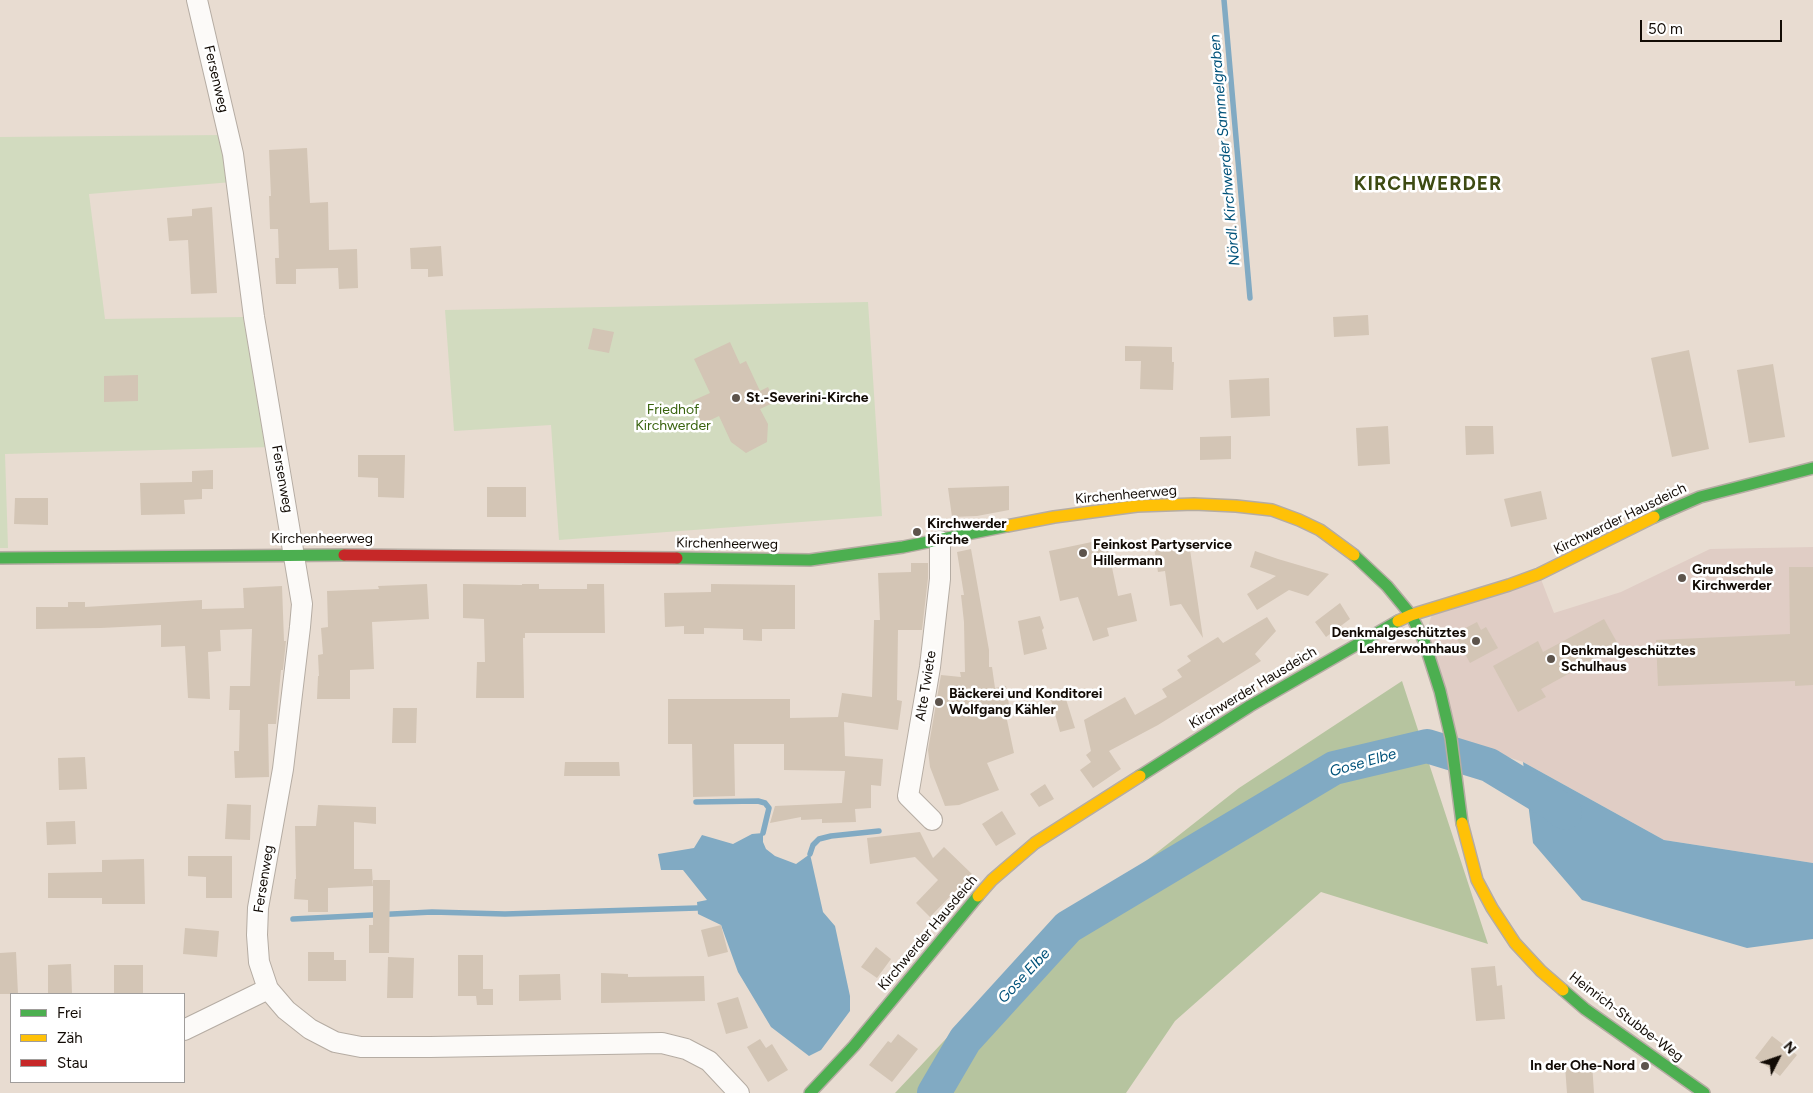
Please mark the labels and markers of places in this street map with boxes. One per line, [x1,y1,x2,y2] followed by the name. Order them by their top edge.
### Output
[746,390,869,406] place label: St.-Severini-Kirche
[730,392,742,404] marker: St.-Severini-Kirche
[927,516,1007,548] place label: Kirchwerder Kirche
[911,526,923,538] marker: Kirchwerder Kirche
[1093,537,1232,570] place label: Feinkost Partyservice Hillermann
[1077,547,1089,559] marker: Feinkost Partyservice Hillermann
[1692,562,1773,594] place label: Grundschule Kirchwerder
[1676,572,1688,584] marker: Grundschule Kirchwerder
[1331,625,1466,658] place label: Denkmalgeschütztes Lehrerwohnhaus
[1470,635,1482,647] marker: Denkmalgeschütztes Lehrerwohnhaus
[1561,643,1696,676] place label: Denkmalgeschütztes Schulhaus
[1545,653,1557,665] marker: Denkmalgeschütztes Schulhaus
[949,686,1103,719] place label: Bäckerei und Konditorei Wolfgang Kähler
[933,696,945,708] marker: Bäckerei und Konditorei Wolfgang Kähler
[1530,1058,1635,1074] place label: In der Ohe-Nord
[1639,1060,1651,1072] marker: In der Ohe-Nord

